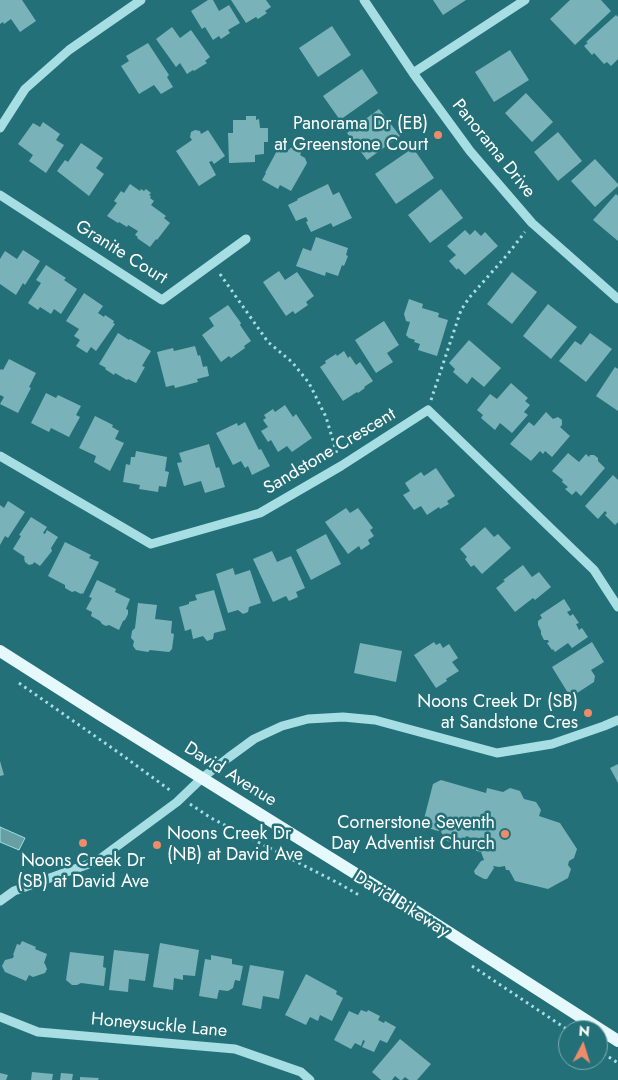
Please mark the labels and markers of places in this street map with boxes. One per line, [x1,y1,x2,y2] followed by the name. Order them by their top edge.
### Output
[274,114,428,156] place label: Panorama Dr (EB) at Greenstone Court
[432,129,444,141] marker: Panorama Dr (EB) at Greenstone Court
[417,692,578,734] place label: Noons Creek Dr (SB) at Sandstone Cres
[582,707,594,719] marker: Noons Creek Dr (SB) at Sandstone Cres
[331,813,495,856] place label: Cornerstone Seventh Day Adventist Church
[167,824,303,866] place label: Noons Creek Dr (NB) at David Ave
[499,828,511,840] marker: Cornerstone Seventh Day Adventist Church
[77,837,89,849] marker: Noons Creek Dr (SB) at David Ave
[151,839,163,851] marker: Noons Creek Dr (NB) at David Ave
[17,851,149,894] place label: Noons Creek Dr (SB) at David Ave

